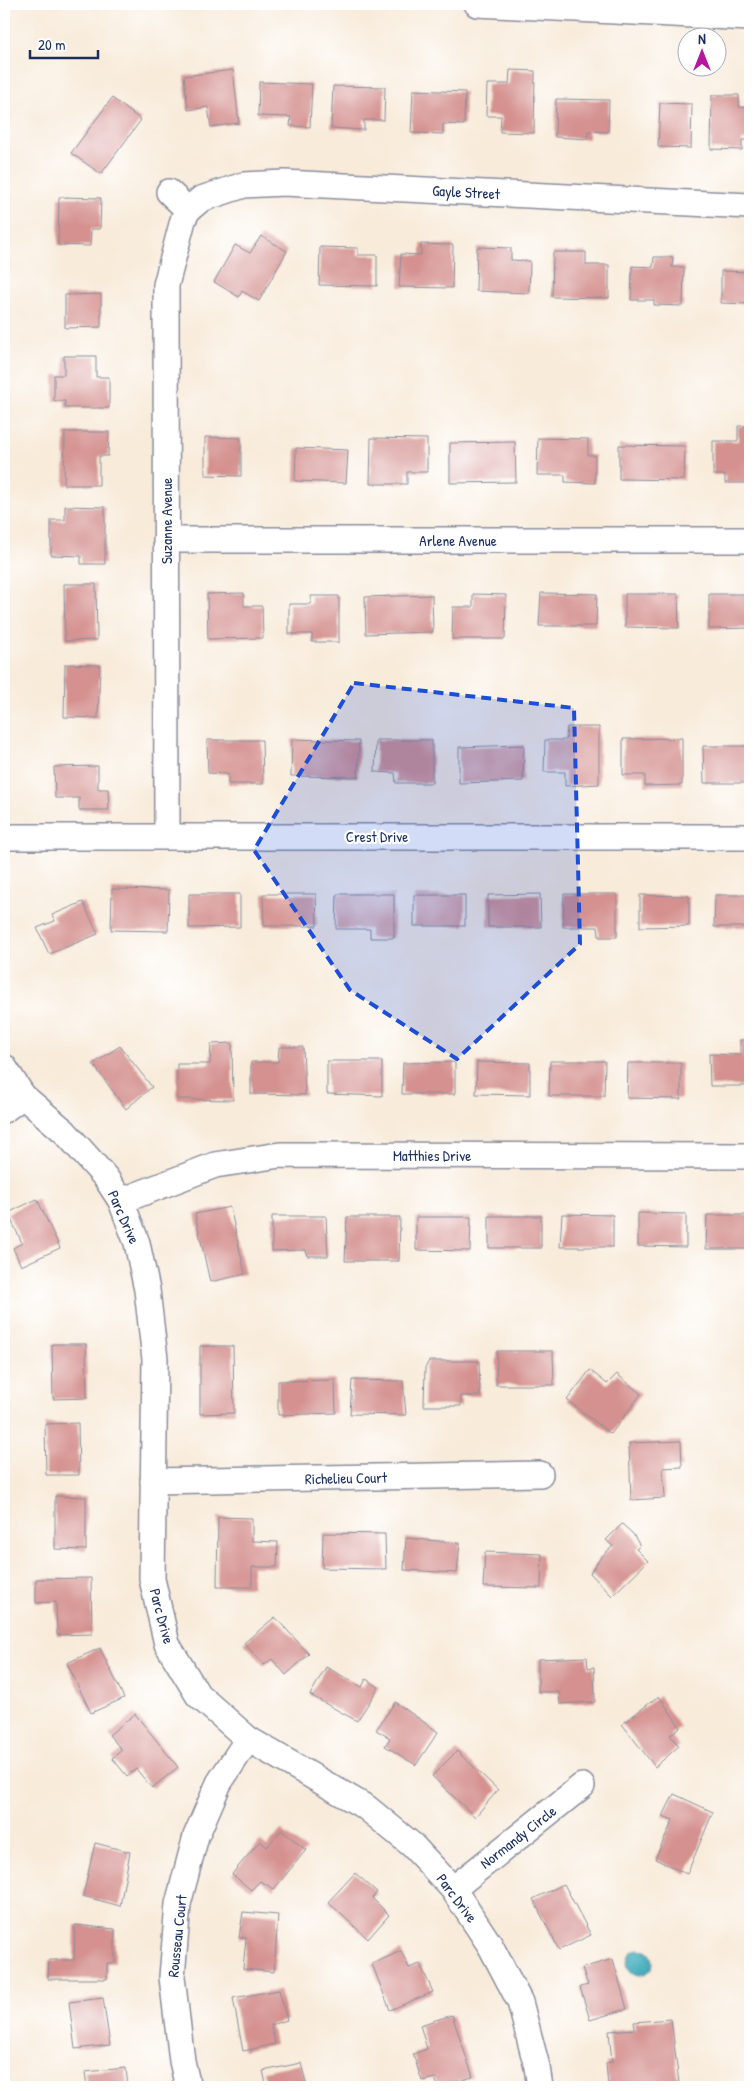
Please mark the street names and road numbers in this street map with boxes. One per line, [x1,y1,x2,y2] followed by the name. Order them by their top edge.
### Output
[432,180,501,204] street label: Gayle Street
[156,478,177,564] street label: Suzanne Avenue
[419,530,497,551] street label: Arlene Avenue
[346,826,408,847] street label: Crest Drive
[393,1145,471,1166] street label: Matthies Drive
[103,1187,145,1247] street label: Parc Drive
[305,1467,388,1489] street label: Richelieu Court
[145,1586,179,1646] street label: Parc Drive
[476,1801,561,1873] street label: Normandy Circle
[432,1869,482,1927] street label: Parc Drive
[162,1893,192,1978] street label: Rousseau Court

